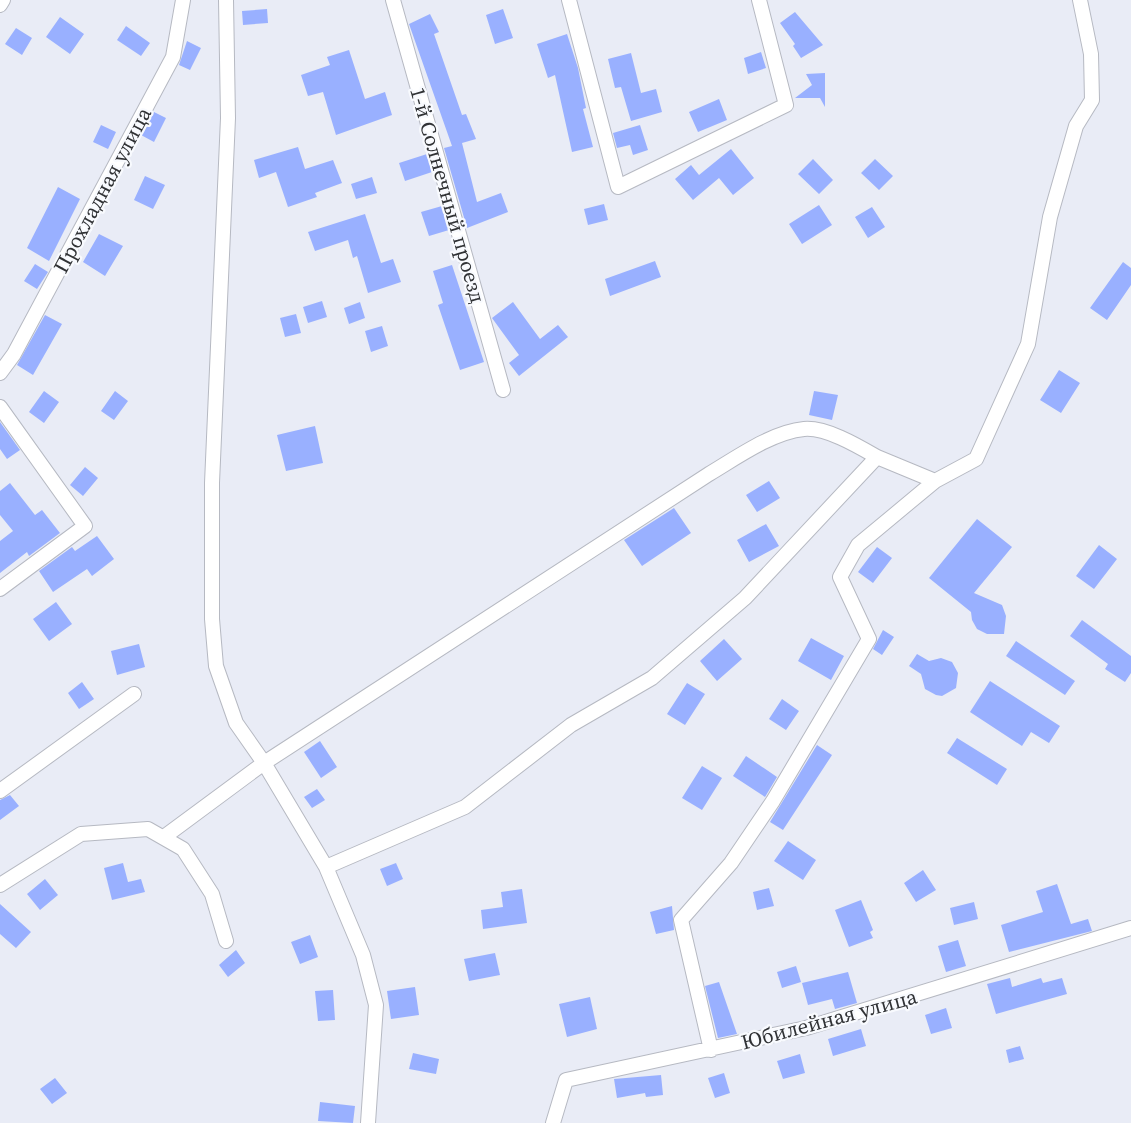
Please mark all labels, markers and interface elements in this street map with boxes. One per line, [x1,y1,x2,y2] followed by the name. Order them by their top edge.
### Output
[403,84,493,306] street label: 1-й Солнечный проезд
[46,102,158,278] street label: Прохладная улица
[738,981,920,1056] street label: Юбилейная улица

